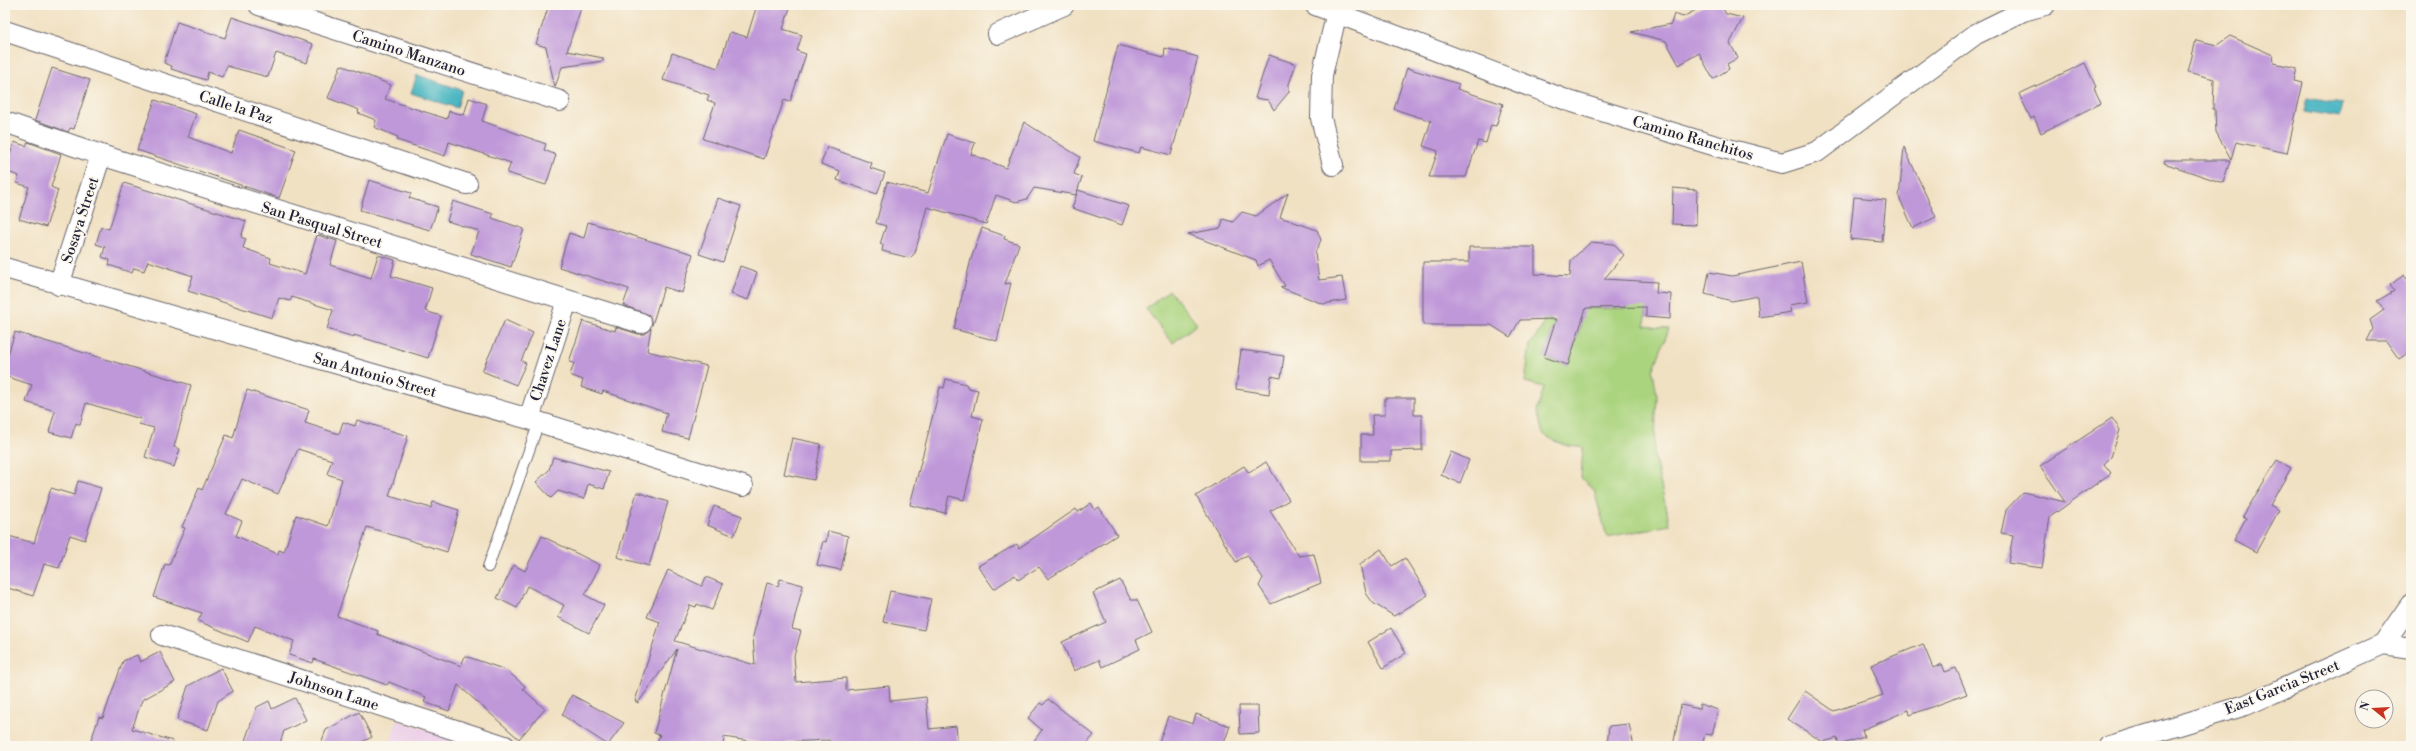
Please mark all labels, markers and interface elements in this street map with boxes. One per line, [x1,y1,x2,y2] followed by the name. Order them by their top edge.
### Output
[350,26,468,81] street label: Camino Manzano
[196,87,275,128] street label: Calle la Paz
[1630,112,1756,165] street label: Camino Ranchitos
[58,174,104,266] street label: Sosaya Street
[259,198,385,253] street label: San Pasqual Street
[526,316,571,404] street label: Chavez Lane
[311,349,439,402] street label: San Antonio Street
[2222,656,2343,719] street label: East Garcia Street
[285,668,381,715] street label: Johnson Lane
[2354,689,2394,729] north arrow
[2357,700,2374,713] text: N

